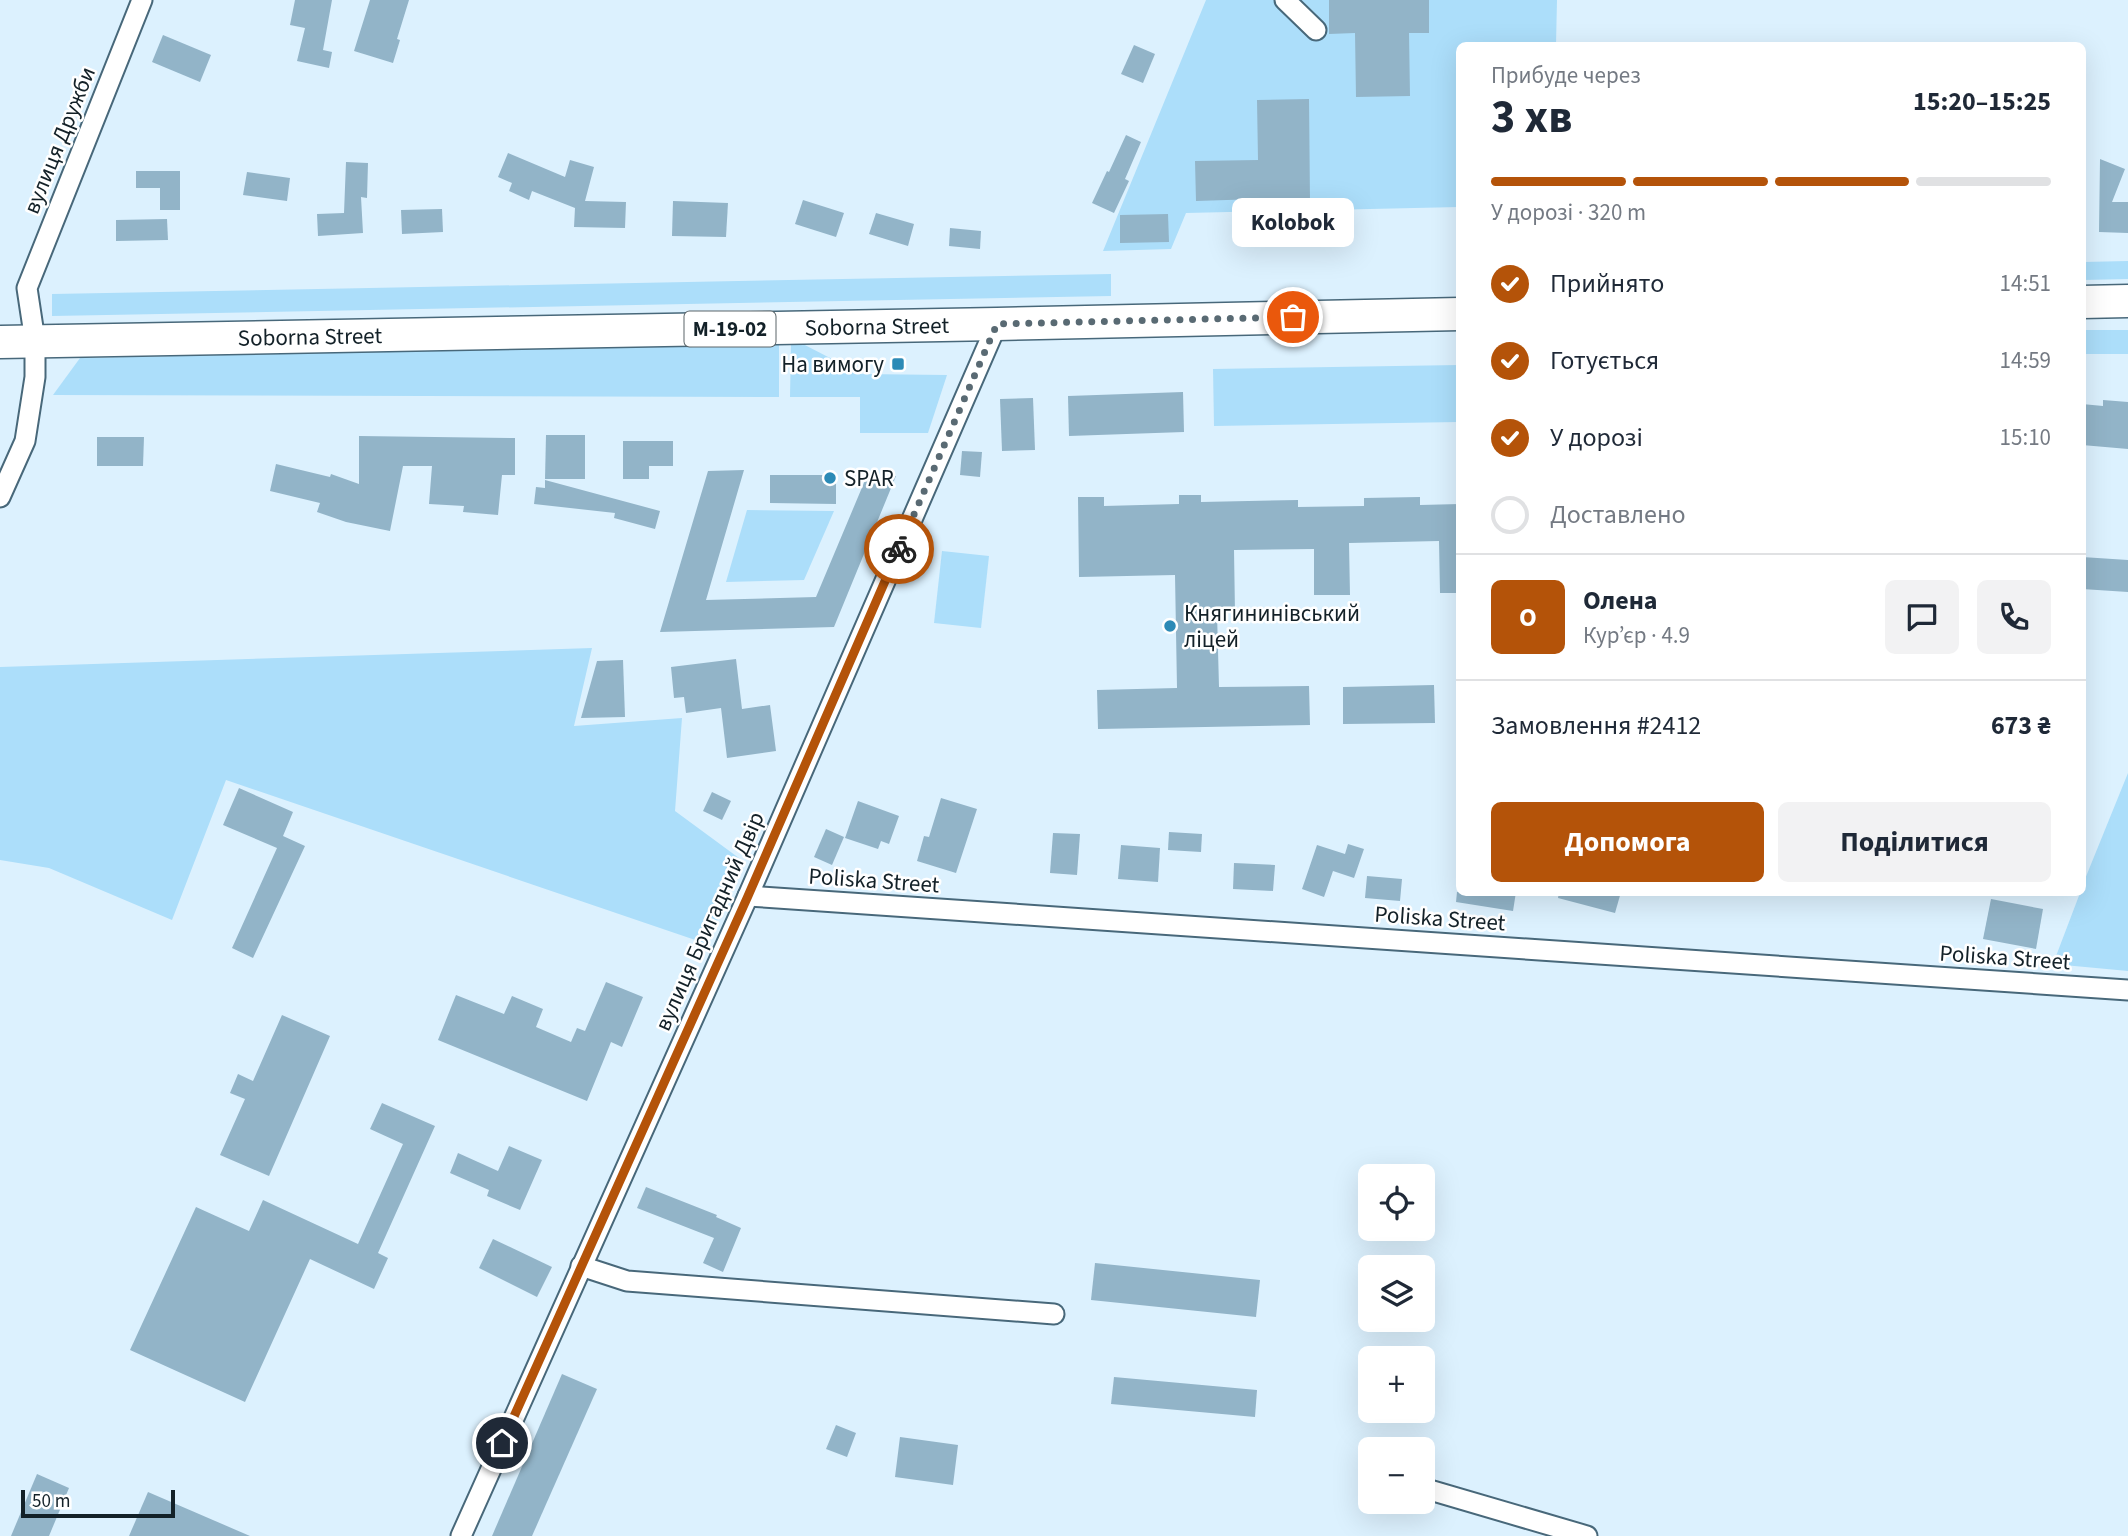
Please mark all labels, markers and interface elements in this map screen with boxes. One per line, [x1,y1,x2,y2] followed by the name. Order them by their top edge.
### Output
[1491,59,1641,92] text: Прибуде через
[15,62,104,219] street label: вулиця Дружби
[1913,83,2051,120] text: 15:20–15:25
[1491,85,1572,150] text: 3 хв
[1491,196,1646,229] text: У дорозі · 320 m
[1232,198,1354,247] callout: Kolobok
[1251,206,1335,239] text: Kolobok
[1491,265,1529,303] icon: check
[1550,265,1664,302] text: Прийнято
[2000,267,2051,300] text: 14:51
[1263,287,1323,347] pin
[1274,298,1312,336] icon: bag
[804,309,950,344] street label: Soborna Street
[684,312,776,346] road number: М-19-02
[237,319,383,355] street label: Soborna Street
[1491,342,1529,380] icon: check
[1550,342,1659,379] text: Готується
[2000,344,2051,377] text: 14:59
[781,348,884,381] place label: На вимогу
[890,356,906,372] marker: На вимогу
[1491,419,1529,457] icon: check
[1550,419,1643,456] text: У дорозі
[2000,421,2051,454] text: 15:10
[844,462,894,495] place label: SPAR
[822,470,838,486] marker: SPAR
[1550,496,1686,533] text: Доставлено
[864,514,934,584] courier
[880,530,918,568] icon: bike
[1885,580,1959,654] button: chat
[1977,580,2051,654] button: phone
[1583,582,1658,619] text: Олена
[1184,597,1360,656] place label: Княгининівський ліцей
[1519,599,1537,636] text: О
[1162,618,1178,634] marker: Княгининівський ліцей
[1583,619,1690,652] text: Кур’єр · 4.9
[1491,707,1701,744] text: Замовлення #2412
[1991,707,2051,744] text: 673 ₴
[1491,802,1764,882] button: Допомога
[1778,802,2051,882] button: Поділитися
[646,806,773,1036] street label: вулиця Бригадний Двір
[807,859,941,902] street label: Poliska Street
[1373,897,1507,940] street label: Poliska Street
[1938,936,2072,979] street label: Poliska Street
[1358,1164,1435,1514] map controls
[1358,1164,1435,1241] button: locate
[1358,1255,1435,1332] button: layers
[1358,1346,1435,1423] button: +
[472,1413,532,1473] pin
[483,1424,521,1462] icon: home
[1358,1437,1435,1514] button: −
[21,1487,175,1519] scale bar
[32,1488,70,1515] text: 50 m

